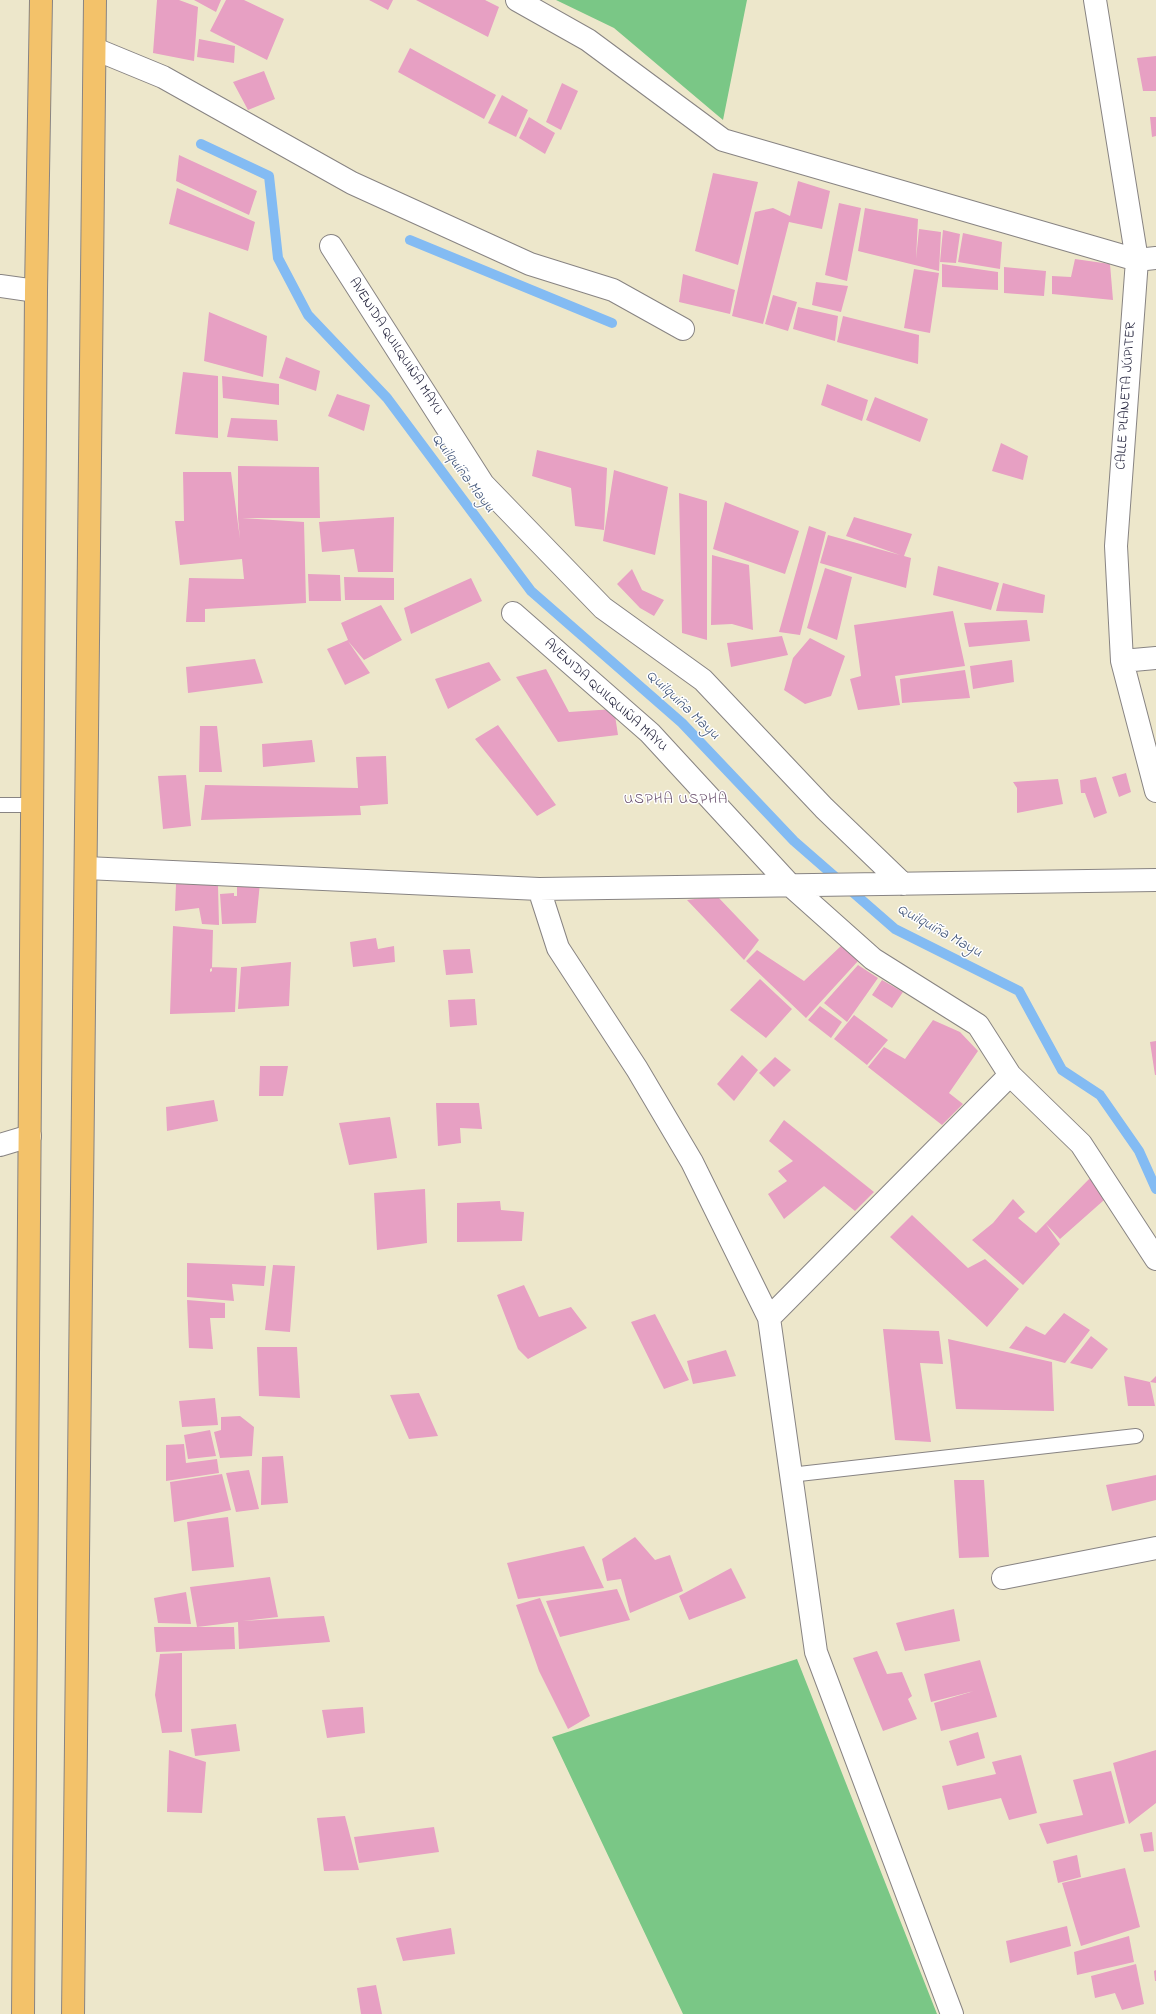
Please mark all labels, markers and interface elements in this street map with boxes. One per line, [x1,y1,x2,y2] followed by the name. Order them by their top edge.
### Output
[344,275,446,419] street label: AVENIDA QUILQUIÑA MAYU
[1113,321,1141,471] street label: CALLE PLANETA JÚPITER
[426,431,498,517] water label: Quilquiña Mayu
[540,636,670,756] street label: AVENIDA QUILQUIÑA MAYU
[641,667,723,745] water label: Quilquiña Mayu
[624,792,728,810] district label: USPHA USPHA
[893,901,985,963] water label: Quilquiña Mayu

